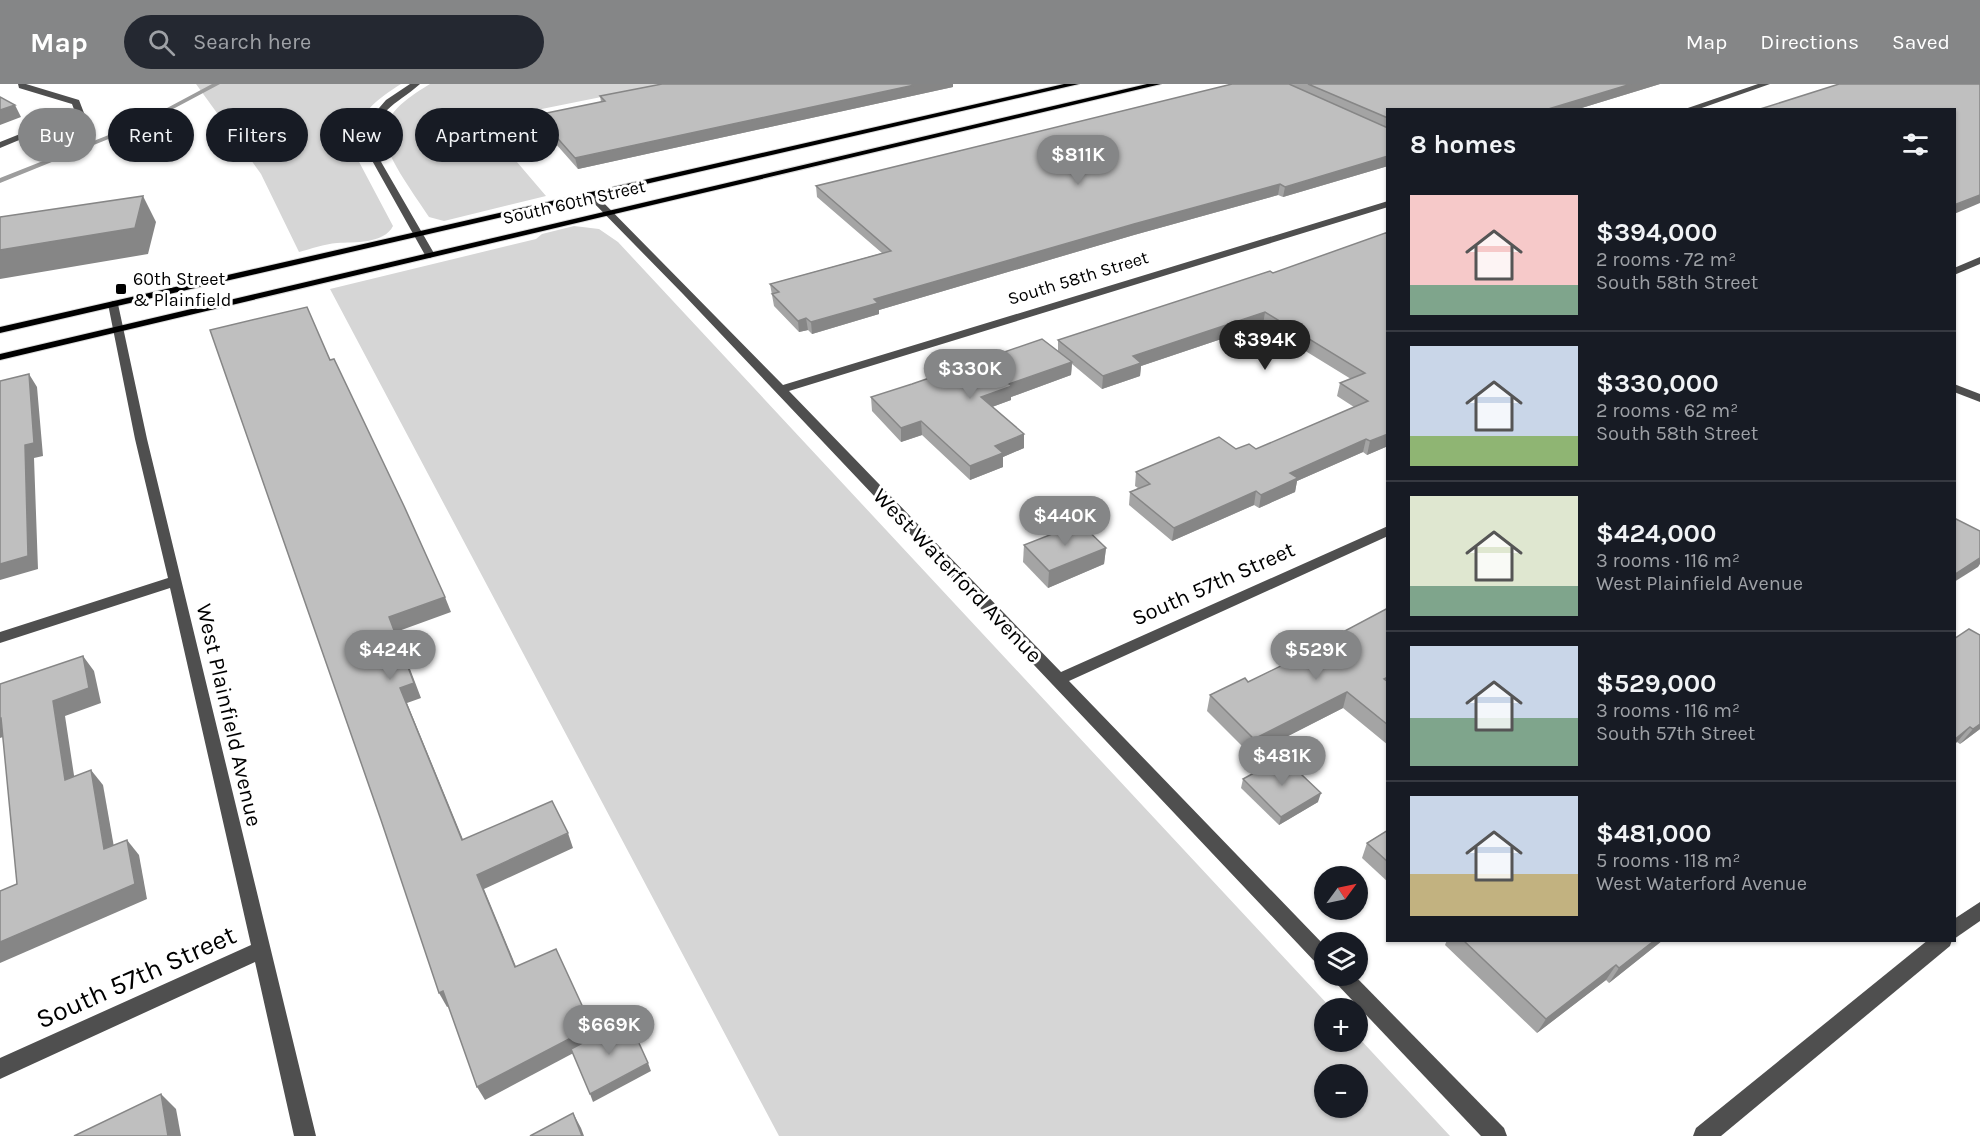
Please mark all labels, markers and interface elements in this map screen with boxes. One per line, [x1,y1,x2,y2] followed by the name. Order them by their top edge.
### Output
[124,15,544,69] search box
[30,26,88,59] text: Map
[145,26,178,59] icon: search
[193,29,311,55] text: Search here
[1686,30,1727,54] text: Map
[1760,30,1859,54] text: Directions
[1892,30,1950,54] text: Saved
[18,108,96,162] chip: Buy
[108,108,194,162] chip: Rent
[206,108,308,162] chip: Filters
[320,108,403,162] chip: New
[415,108,559,162] chip: Apartment
[1899,128,1932,161] icon: filters
[1410,129,1516,160] text: 8 homes
[1036,135,1120,186] pin: $811K
[1051,143,1105,166] text: $811K
[500,175,648,229] street label: South 60th Street
[1596,217,1717,248] text: $394,000
[1458,219,1530,291] icon: home
[1005,246,1151,310] street label: South 58th Street
[1596,248,1736,271] text: 2 rooms · 72 m²
[133,268,231,311] place label: 60th Street & Plainfield
[1596,271,1758,294] text: South 58th Street
[114,282,128,296] marker: 60th Street & Plainfield
[1223,320,1307,371] pin: $394K
[1233,328,1297,351] text: $394K
[928,349,1012,400] pin: $330K
[938,357,1002,380] text: $330K
[1596,368,1719,399] text: $330,000
[1458,370,1530,442] icon: home
[1596,399,1738,422] text: 2 rooms · 62 m²
[1596,422,1758,445] text: South 58th Street
[867,483,1047,668] street label: West Waterford Avenue
[1023,496,1107,547] pin: $440K
[1033,504,1097,527] text: $440K
[1596,518,1717,549] text: $424,000
[1458,520,1530,592] icon: home
[1128,536,1299,631] street label: South 57th Street
[1596,549,1740,572] text: 3 rooms · 116 m²
[1596,572,1803,595] text: West Plainfield Avenue
[191,601,267,829] street label: West Plainfield Avenue
[348,630,432,681] pin: $424K
[1274,630,1358,681] pin: $529K
[359,638,421,661] text: $424K
[1285,638,1347,661] text: $529K
[1596,668,1717,699] text: $529,000
[1458,670,1530,742] icon: home
[1596,699,1740,722] text: 3 rooms · 116 m²
[1596,722,1755,745] text: South 57th Street
[1240,736,1324,787] pin: $481K
[1253,744,1311,767] text: $481K
[1596,818,1711,849] text: $481,000
[1458,820,1530,892] icon: home
[1596,849,1740,872] text: 5 rooms · 118 m²
[1314,866,1368,920] north arrow
[1314,866,1368,1118] map controls
[1596,872,1807,895] text: West Waterford Avenue
[31,919,241,1035] street label: South 57th Street
[1314,932,1368,986] button: layers
[1314,998,1368,1052] button: +
[567,1005,651,1056] pin: $669K
[577,1013,641,1036] text: $669K
[1314,1064,1368,1118] button: −

